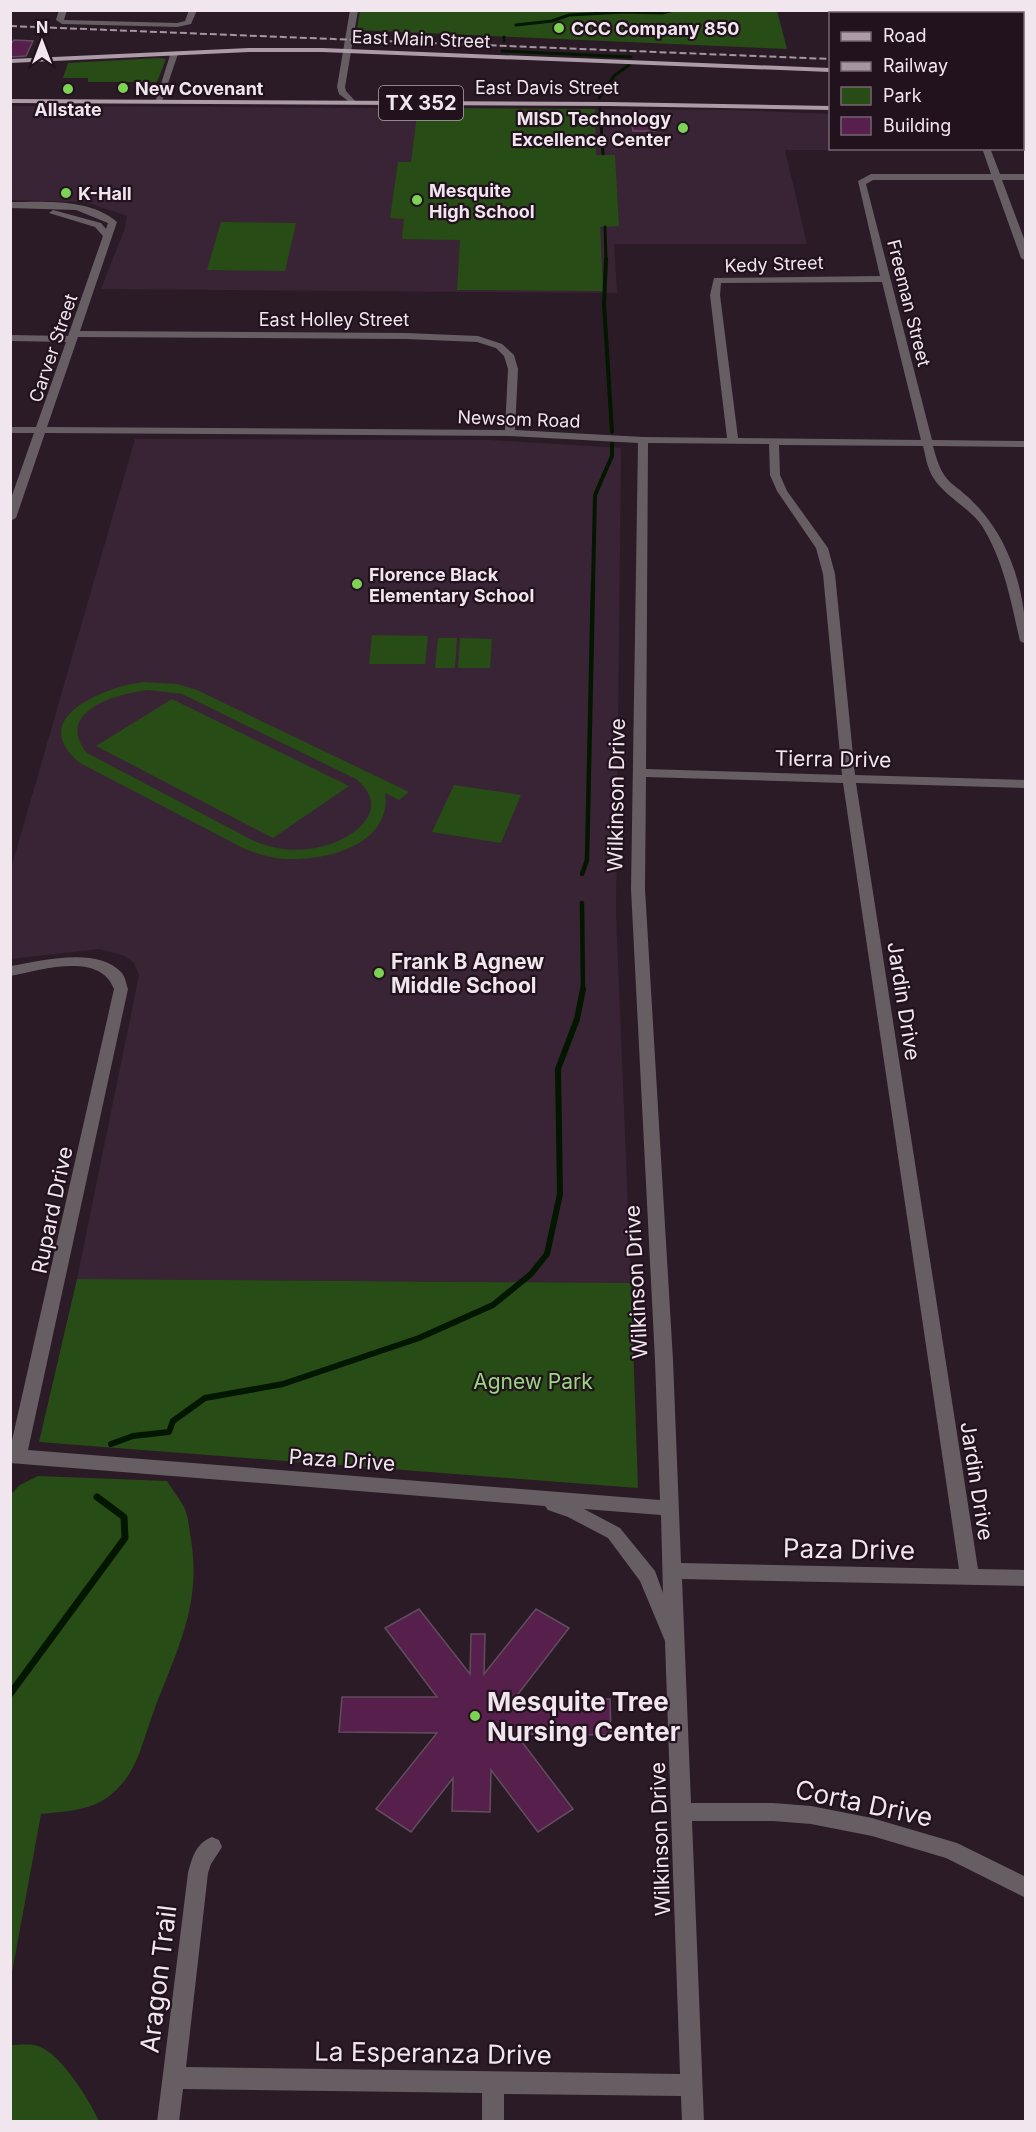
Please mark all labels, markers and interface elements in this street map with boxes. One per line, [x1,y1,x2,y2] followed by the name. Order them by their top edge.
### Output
[12,12,72,72] north arrow
[829,12,1024,150] legend
[36,17,48,37] text: N
[571,18,739,39] place label: CCC Company 850
[552,21,566,35] marker: CCC Company 850
[883,25,926,46] text: Road
[351,26,491,52] street label: East Main Street
[883,55,948,76] text: Railway
[475,77,619,98] street label: East Davis Street
[135,78,264,99] place label: New Covenant
[116,81,130,95] marker: New Covenant
[61,82,75,96] marker: Allstate
[883,85,922,106] text: Park
[379,86,463,120] road number: TX 352
[34,99,102,120] place label: Allstate
[512,108,671,150] place label: MISD Technology Excellence Center
[883,115,951,136] text: Building
[676,121,690,135] marker: MISD Technology Excellence Center
[429,180,535,222] place label: Mesquite High School
[78,183,132,204] place label: K-Hall
[59,186,73,200] marker: K-Hall
[410,193,424,207] marker: Mesquite High School
[883,237,935,369] street label: Freeman Street
[724,252,824,276] street label: Kedy Street
[25,291,81,405] street label: Carver Street
[259,309,409,330] street label: East Holley Street
[457,406,581,432] street label: Newsom Road
[369,564,534,606] place label: Florence Black Elementary School
[350,577,364,591] marker: Florence Black Elementary School
[602,718,630,872] street label: Wilkinson Drive
[774,745,892,773] street label: Tierra Drive
[882,940,926,1062] street label: Jardin Drive
[391,949,544,998] place label: Frank B Agnew Middle School
[372,966,386,980] marker: Frank B Agnew Middle School
[26,1144,78,1276] street label: Rupard Drive
[619,1204,653,1360] street label: Wilkinson Drive
[473,1369,593,1394] park label: Agnew Park
[955,1420,999,1542] street label: Jardin Drive
[288,1444,396,1476] street label: Paza Drive
[783,1532,915,1566] street label: Paza Drive
[487,1686,681,1747] place label: Mesquite Tree Nursing Center
[468,1709,482,1723] marker: Mesquite Tree Nursing Center
[645,1762,675,1916] street label: Wilkinson Drive
[792,1773,936,1833] street label: Corta Drive
[134,1903,182,2055] street label: Aragon Trail
[314,2035,552,2071] street label: La Esperanza Drive

